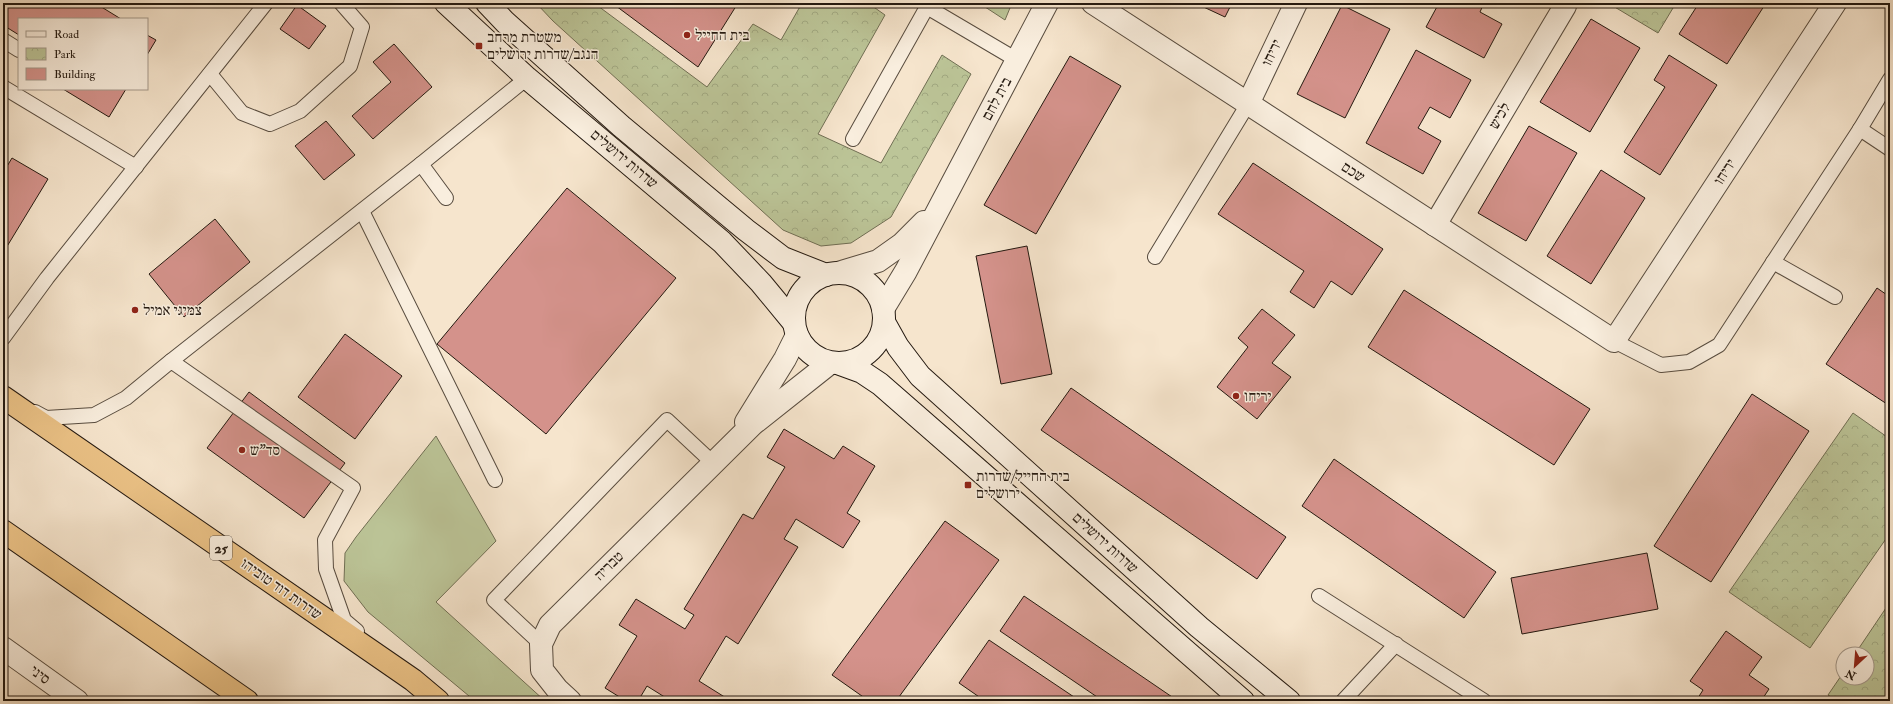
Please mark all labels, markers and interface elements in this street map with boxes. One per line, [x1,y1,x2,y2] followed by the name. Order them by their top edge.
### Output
[18,18,148,90] legend
[695,26,749,45] place label: בית החייל
[54,27,79,42] text: Road
[487,28,599,64] place label: משטרת מרחב הנגב/שדרות ירושלים
[682,30,692,40] marker: בית החייל
[1257,37,1287,69] street label: יריחו
[474,41,484,51] marker: משטרת מרחב הנגב/שדרות ירושלים
[54,47,76,62] text: Park
[54,67,97,82] text: Building
[978,74,1016,124] street label: בית לחם
[1485,99,1515,133] street label: לכיש
[586,125,662,193] street label: שדרות ירושלים
[1710,155,1740,189] street label: יריחו
[1338,157,1368,187] street label: שכם
[143,301,202,320] place label: צמיגי אמיל
[130,305,140,315] marker: צמיגי אמיל
[1244,387,1271,406] place label: יריחו
[1231,391,1241,401] marker: יריחו
[250,441,280,460] place label: סד"ש
[237,445,247,455] marker: סד"ש
[976,467,1070,503] place label: בית החייל/שדרות ירושלים
[963,480,973,490] marker: בית החייל/שדרות ירושלים
[1068,508,1142,578] street label: שדרות ירושלים
[210,536,232,560] road number: 25
[590,547,628,585] street label: טבריה
[237,554,325,624] street label: שדרות דוד טוביהו
[1835,646,1875,686] north arrow
[26,661,54,689] street label: סיני
[1843,666,1859,683] text: N

